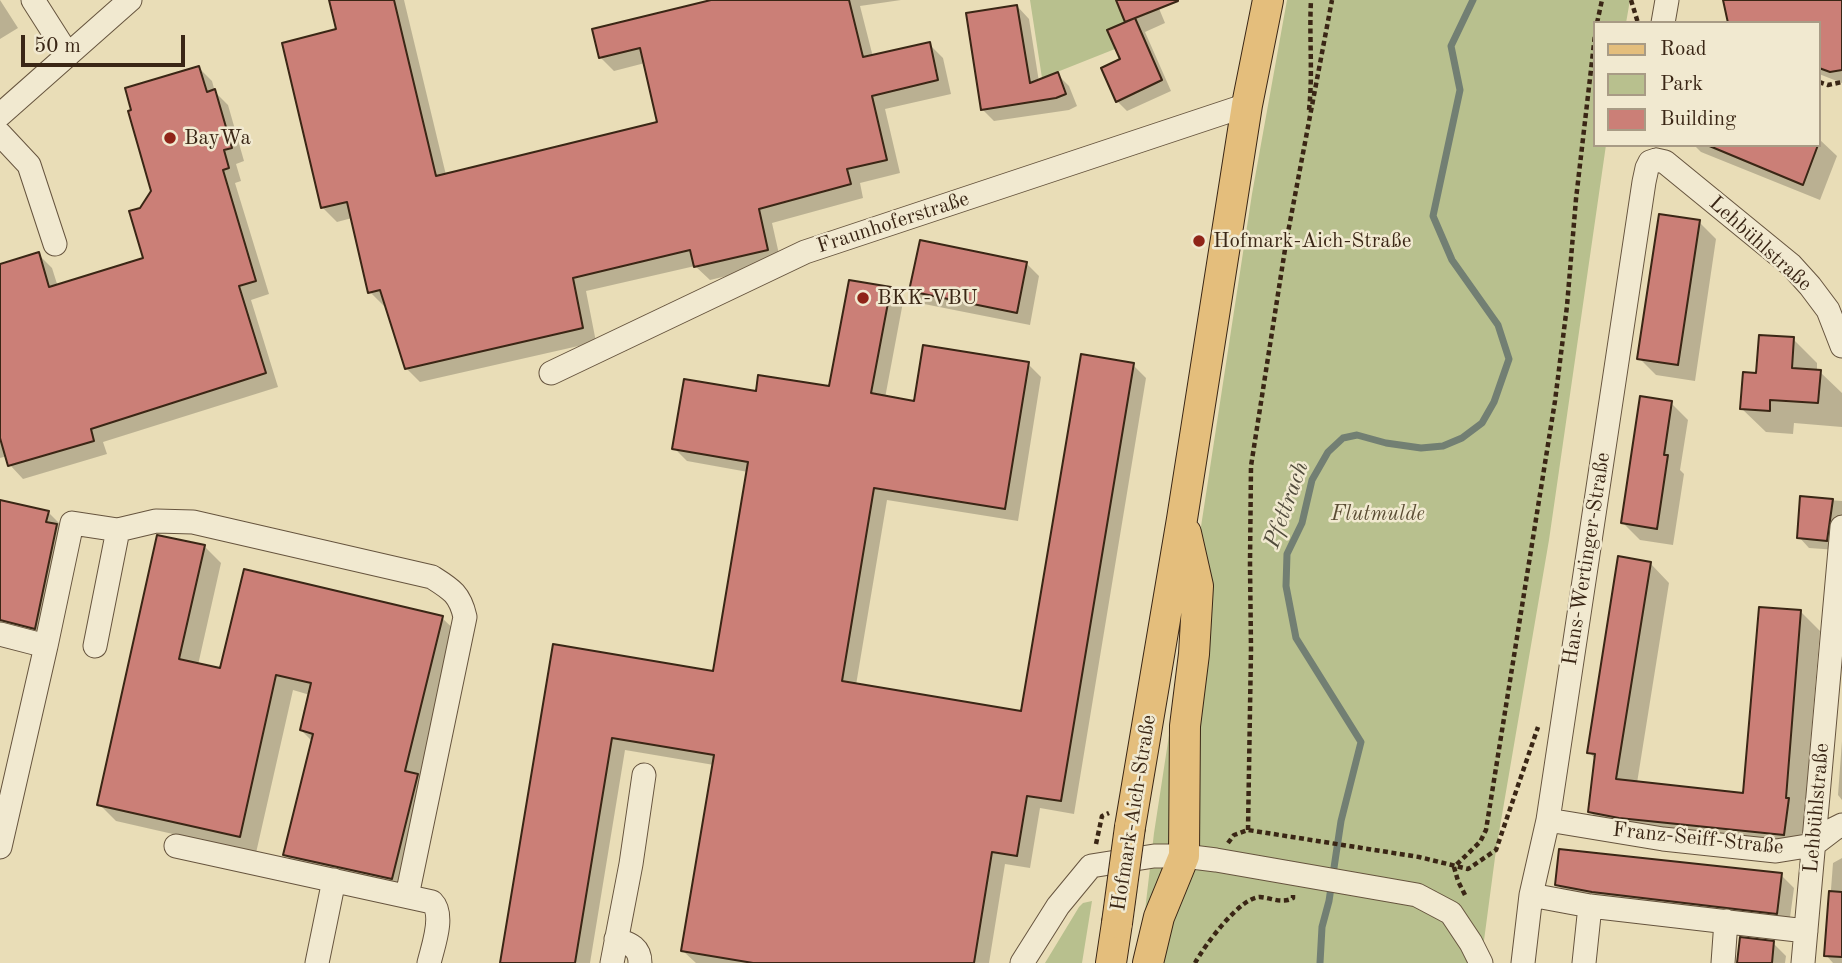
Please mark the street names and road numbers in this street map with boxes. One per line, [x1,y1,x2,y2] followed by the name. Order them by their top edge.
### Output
[814,186,972,260] street label: Fraunhoferstraße
[1703,191,1817,297] street label: Lehbühlstraße
[1558,451,1616,667] street label: Hans-Wertinger-Straße
[1106,713,1162,913] street label: Hofmark-Aich-Straße
[1799,742,1835,874] street label: Lehbühlstraße
[1611,818,1785,860] street label: Franz-Seiff-Straße

